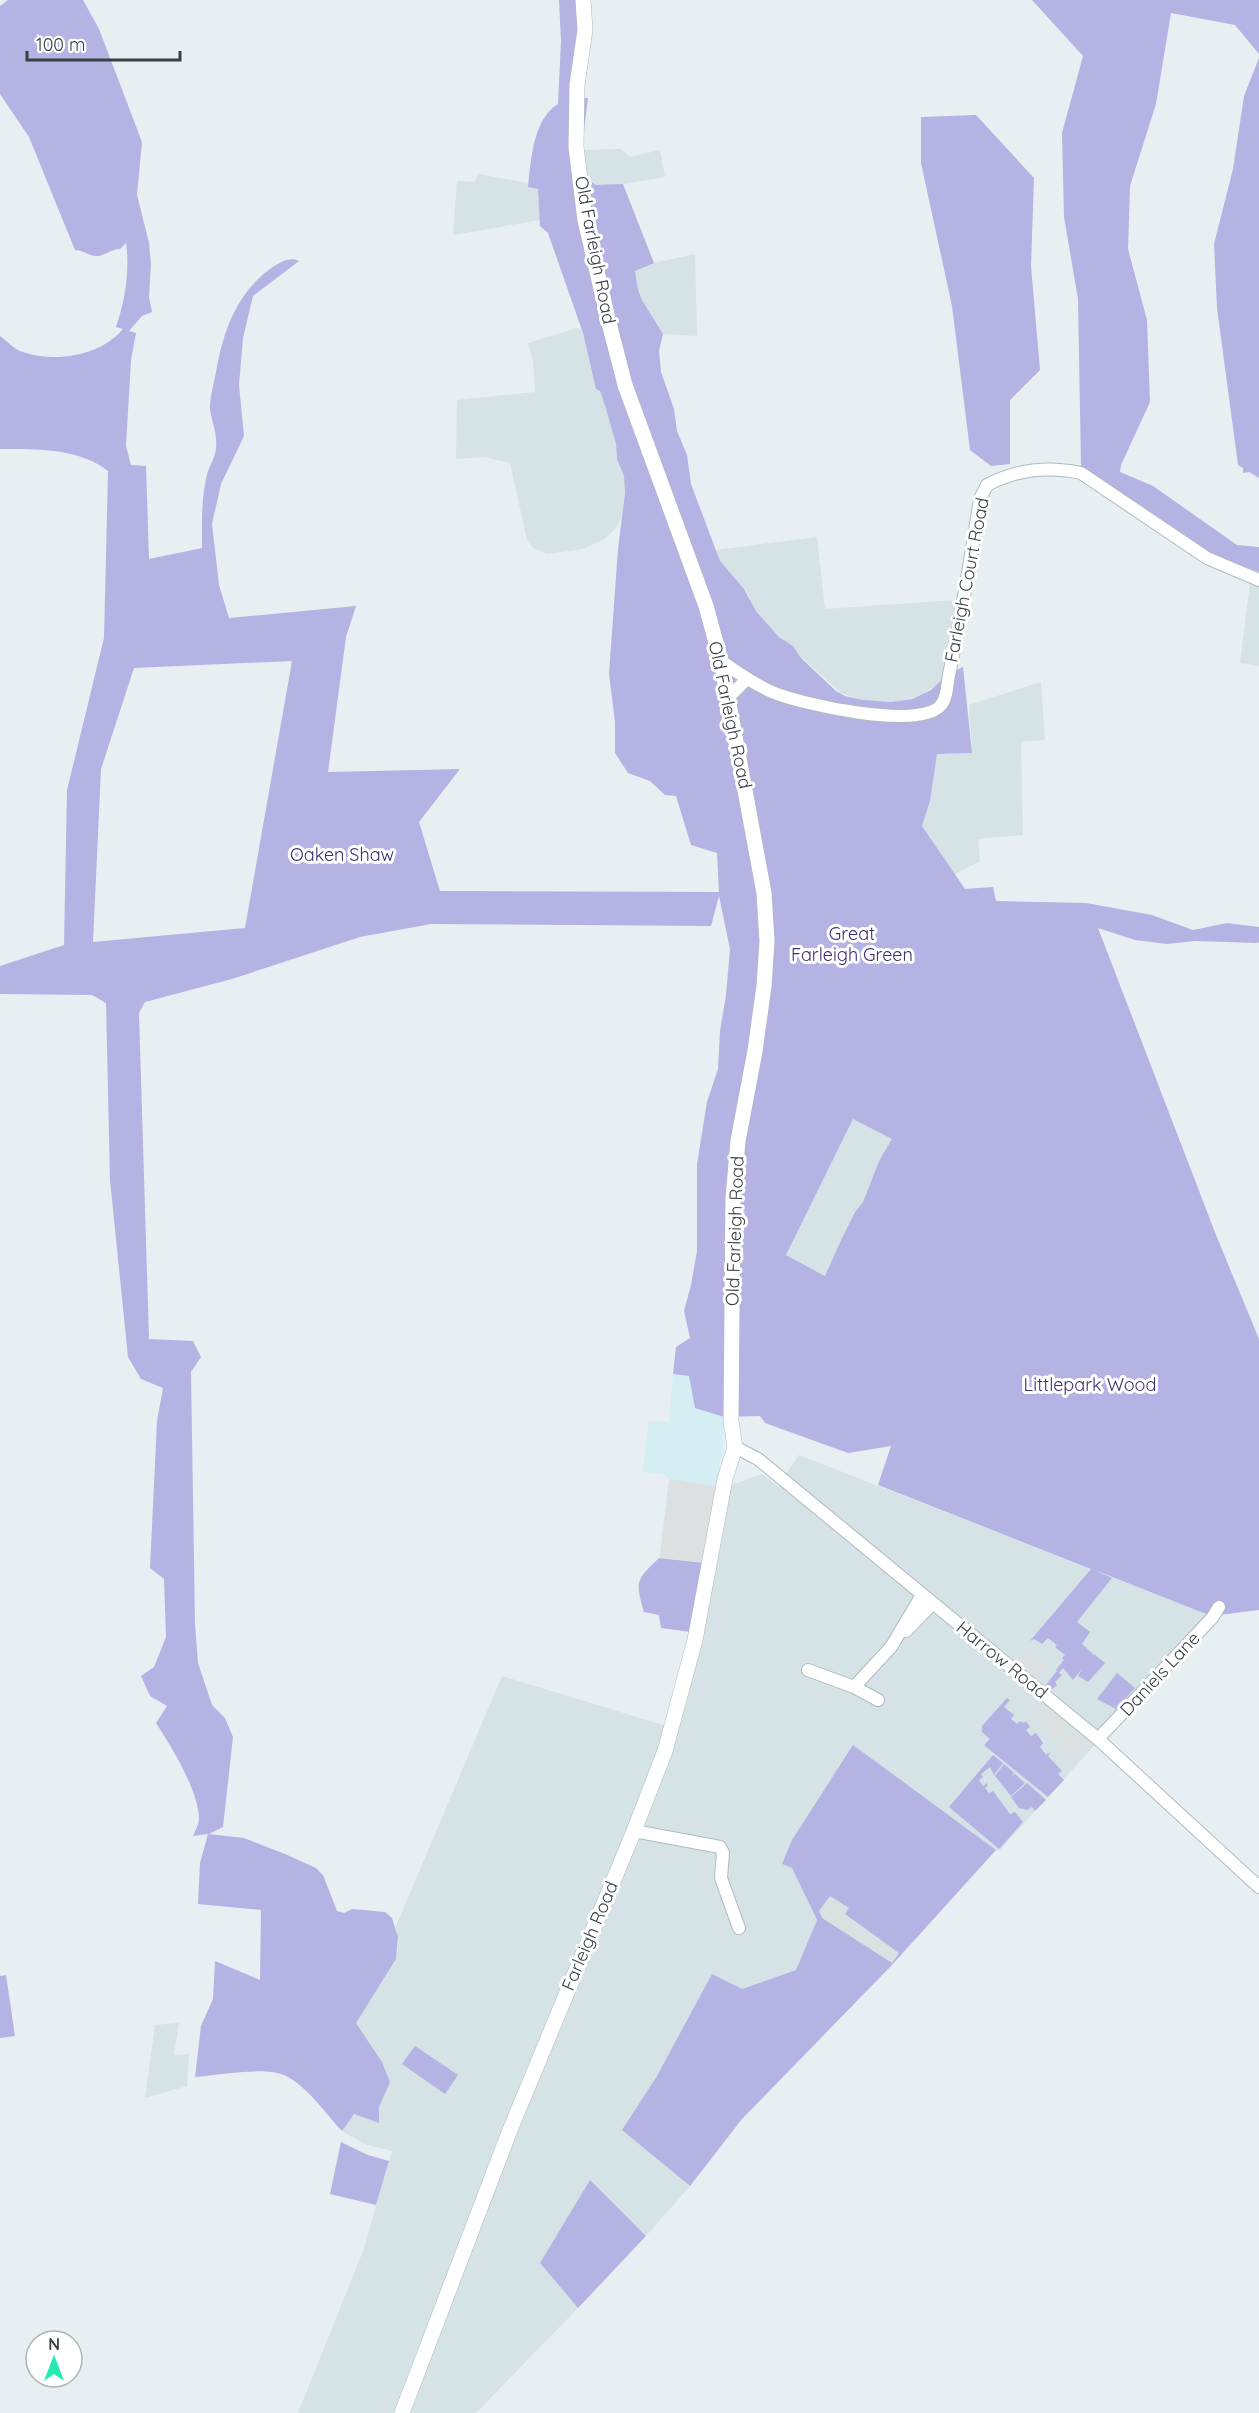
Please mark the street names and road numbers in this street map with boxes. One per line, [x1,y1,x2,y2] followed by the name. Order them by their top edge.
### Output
[570,174,621,326] street label: Old Farleigh Road
[939,495,994,664] street label: Farleigh Court Road
[704,639,757,791] street label: Old Farleigh Road
[720,1156,749,1306] street label: Old Farleigh Road
[952,1616,1053,1704] street label: Harrow Road
[1115,1627,1204,1721] street label: Daniels Lane
[556,1878,623,1994] street label: Farleigh Road

